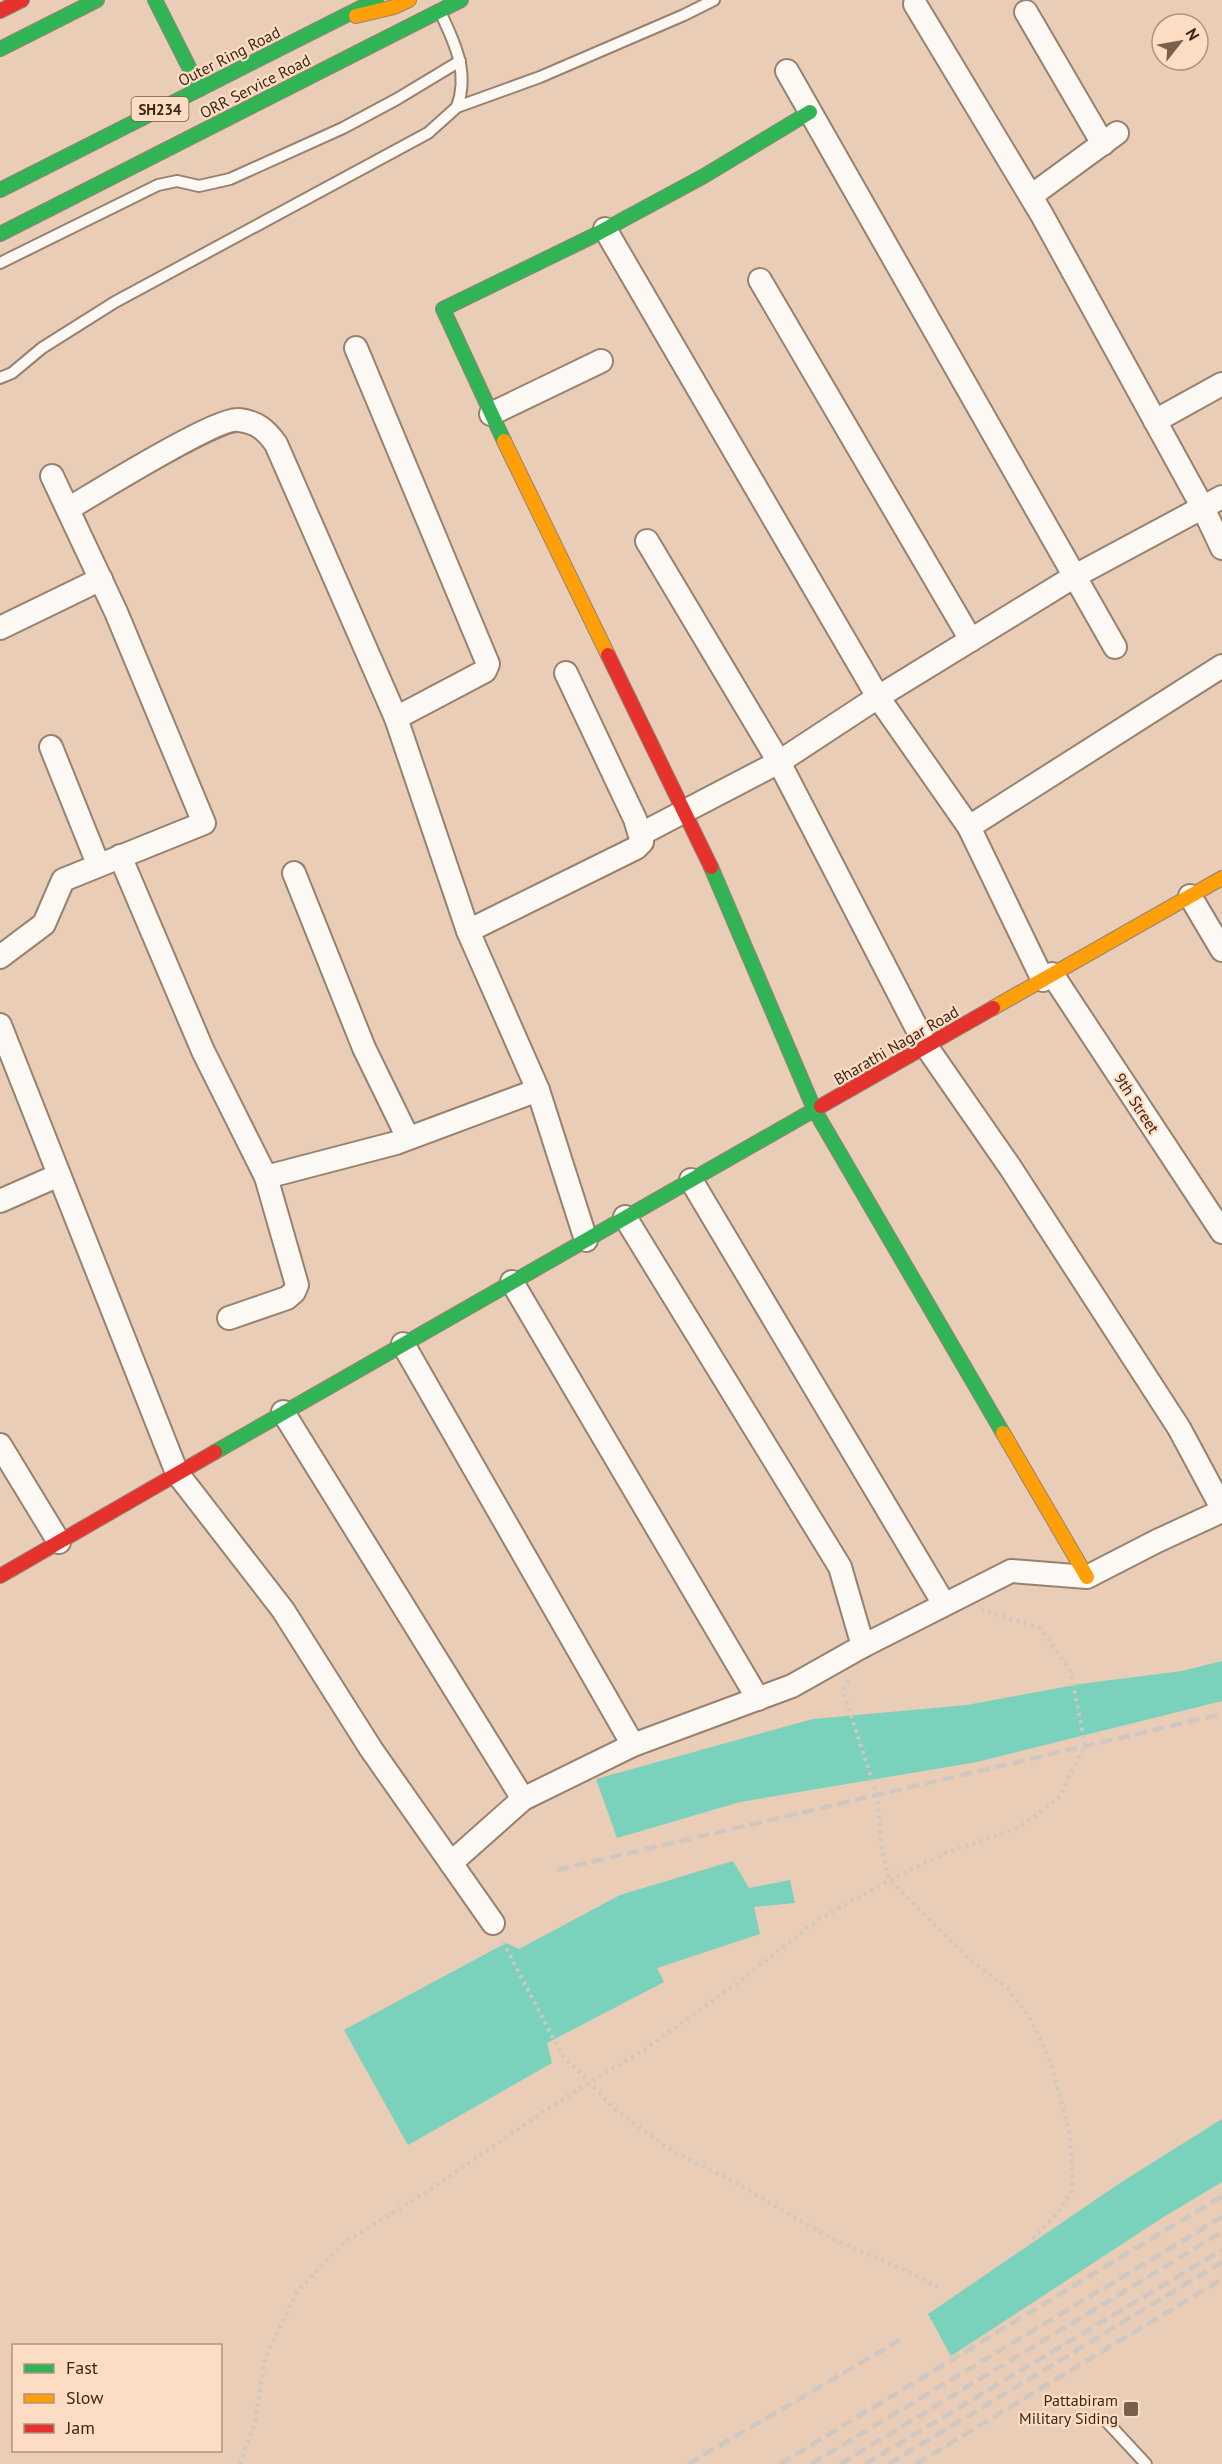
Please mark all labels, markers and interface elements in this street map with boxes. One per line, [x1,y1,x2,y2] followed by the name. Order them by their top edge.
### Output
[1150,12,1210,72] north arrow
[175,22,283,90] street label: Outer Ring Road
[1182,25,1204,44] text: N
[196,50,314,122] street label: ORR Service Road
[132,97,188,121] road number: SH234
[830,1001,962,1089] street label: Bharathi Nagar Road
[1110,1069,1164,1137] street label: 9th Street
[12,2344,222,2452] legend
[66,2356,98,2379] text: Fast
[66,2386,104,2409] text: Slow
[1019,2390,1118,2428] place label: Pattabiram Military Siding
[1122,2400,1140,2418] marker: Pattabiram Military Siding
[65,2416,95,2439] text: Jam

